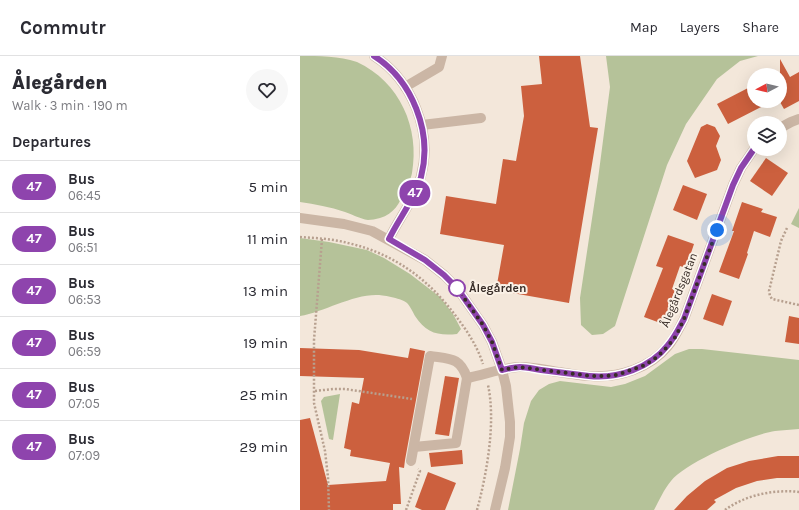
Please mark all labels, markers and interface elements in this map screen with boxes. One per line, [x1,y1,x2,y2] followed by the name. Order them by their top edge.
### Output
[20,17,106,39] text: Commutr
[630,19,658,36] text: Map
[680,19,720,36] text: Layers
[742,19,779,36] text: Share
[747,68,787,108] north arrow
[747,68,787,156] map controls
[246,69,288,111] button: heart
[12,72,108,94] text: Ålegården
[12,98,128,113] text: Walk · 3 min · 190 m
[747,116,787,156] button: layers
[12,133,91,151] text: Departures
[68,170,95,188] text: Bus
[26,178,42,195] text: 47
[248,178,288,196] text: 5 min
[397,180,433,206] line badge: 47
[407,184,423,201] text: 47
[68,188,101,203] text: 06:45
[707,220,727,240] your location
[68,222,95,240] text: Bus
[26,230,42,247] text: 47
[247,230,288,248] text: 11 min
[68,240,98,255] text: 06:51
[658,251,700,329] street label: Ålegårdsgatan
[68,274,95,292] text: Bus
[448,279,466,297] marker: Ålegården
[469,281,526,295] place label: Ålegården
[26,282,42,299] text: 47
[243,282,288,300] text: 13 min
[68,292,101,307] text: 06:53
[68,326,95,344] text: Bus
[26,334,42,351] text: 47
[243,334,288,352] text: 19 min
[68,344,101,359] text: 06:59
[68,378,95,396] text: Bus
[26,386,42,403] text: 47
[240,386,288,404] text: 25 min
[68,396,100,411] text: 07:05
[68,430,95,448] text: Bus
[26,438,42,455] text: 47
[239,438,288,456] text: 29 min
[68,448,100,463] text: 07:09

